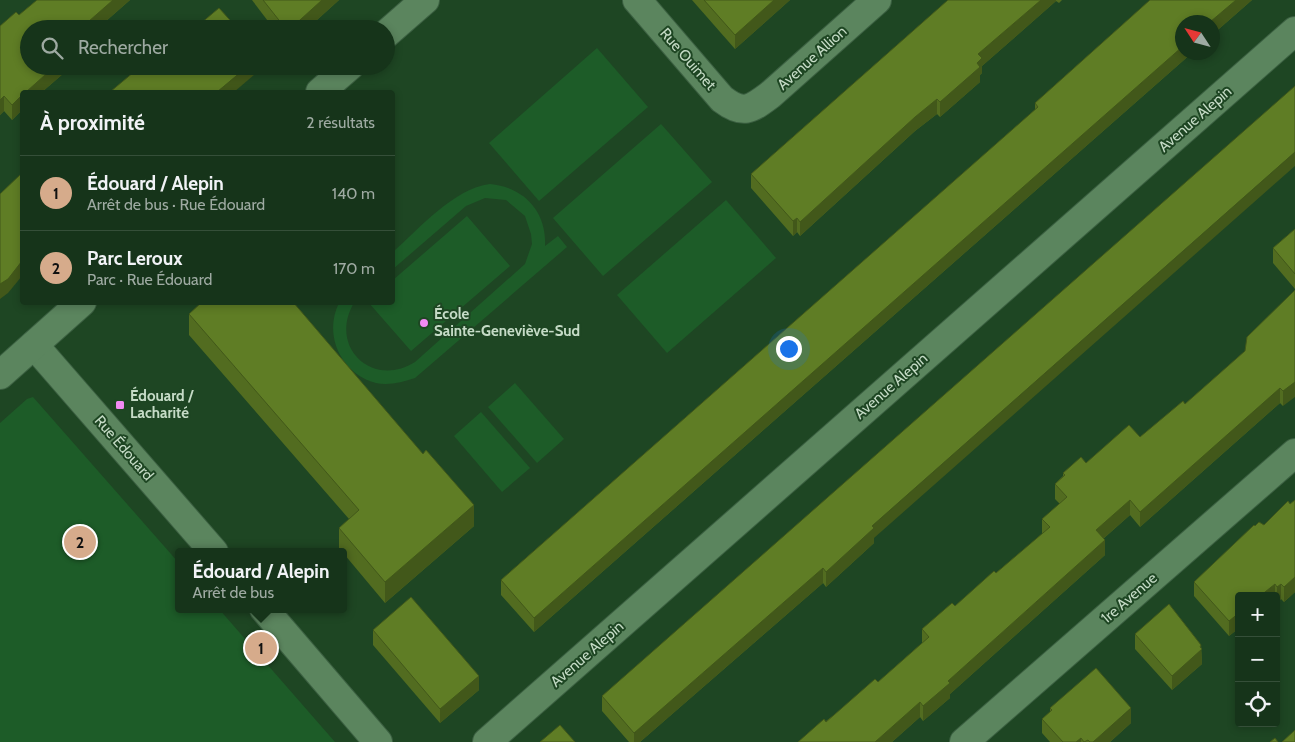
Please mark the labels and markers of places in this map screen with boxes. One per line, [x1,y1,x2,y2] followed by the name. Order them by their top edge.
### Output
[434,304,580,340] place label: École Sainte-Geneviève-Sud
[418,317,430,329] marker: École Sainte-Geneviève-Sud
[130,386,194,422] place label: Édouard / Lacharité
[114,399,126,411] marker: Édouard / Lacharité
[64,523,96,561] pin: 2
[245,629,277,667] pin: 1

